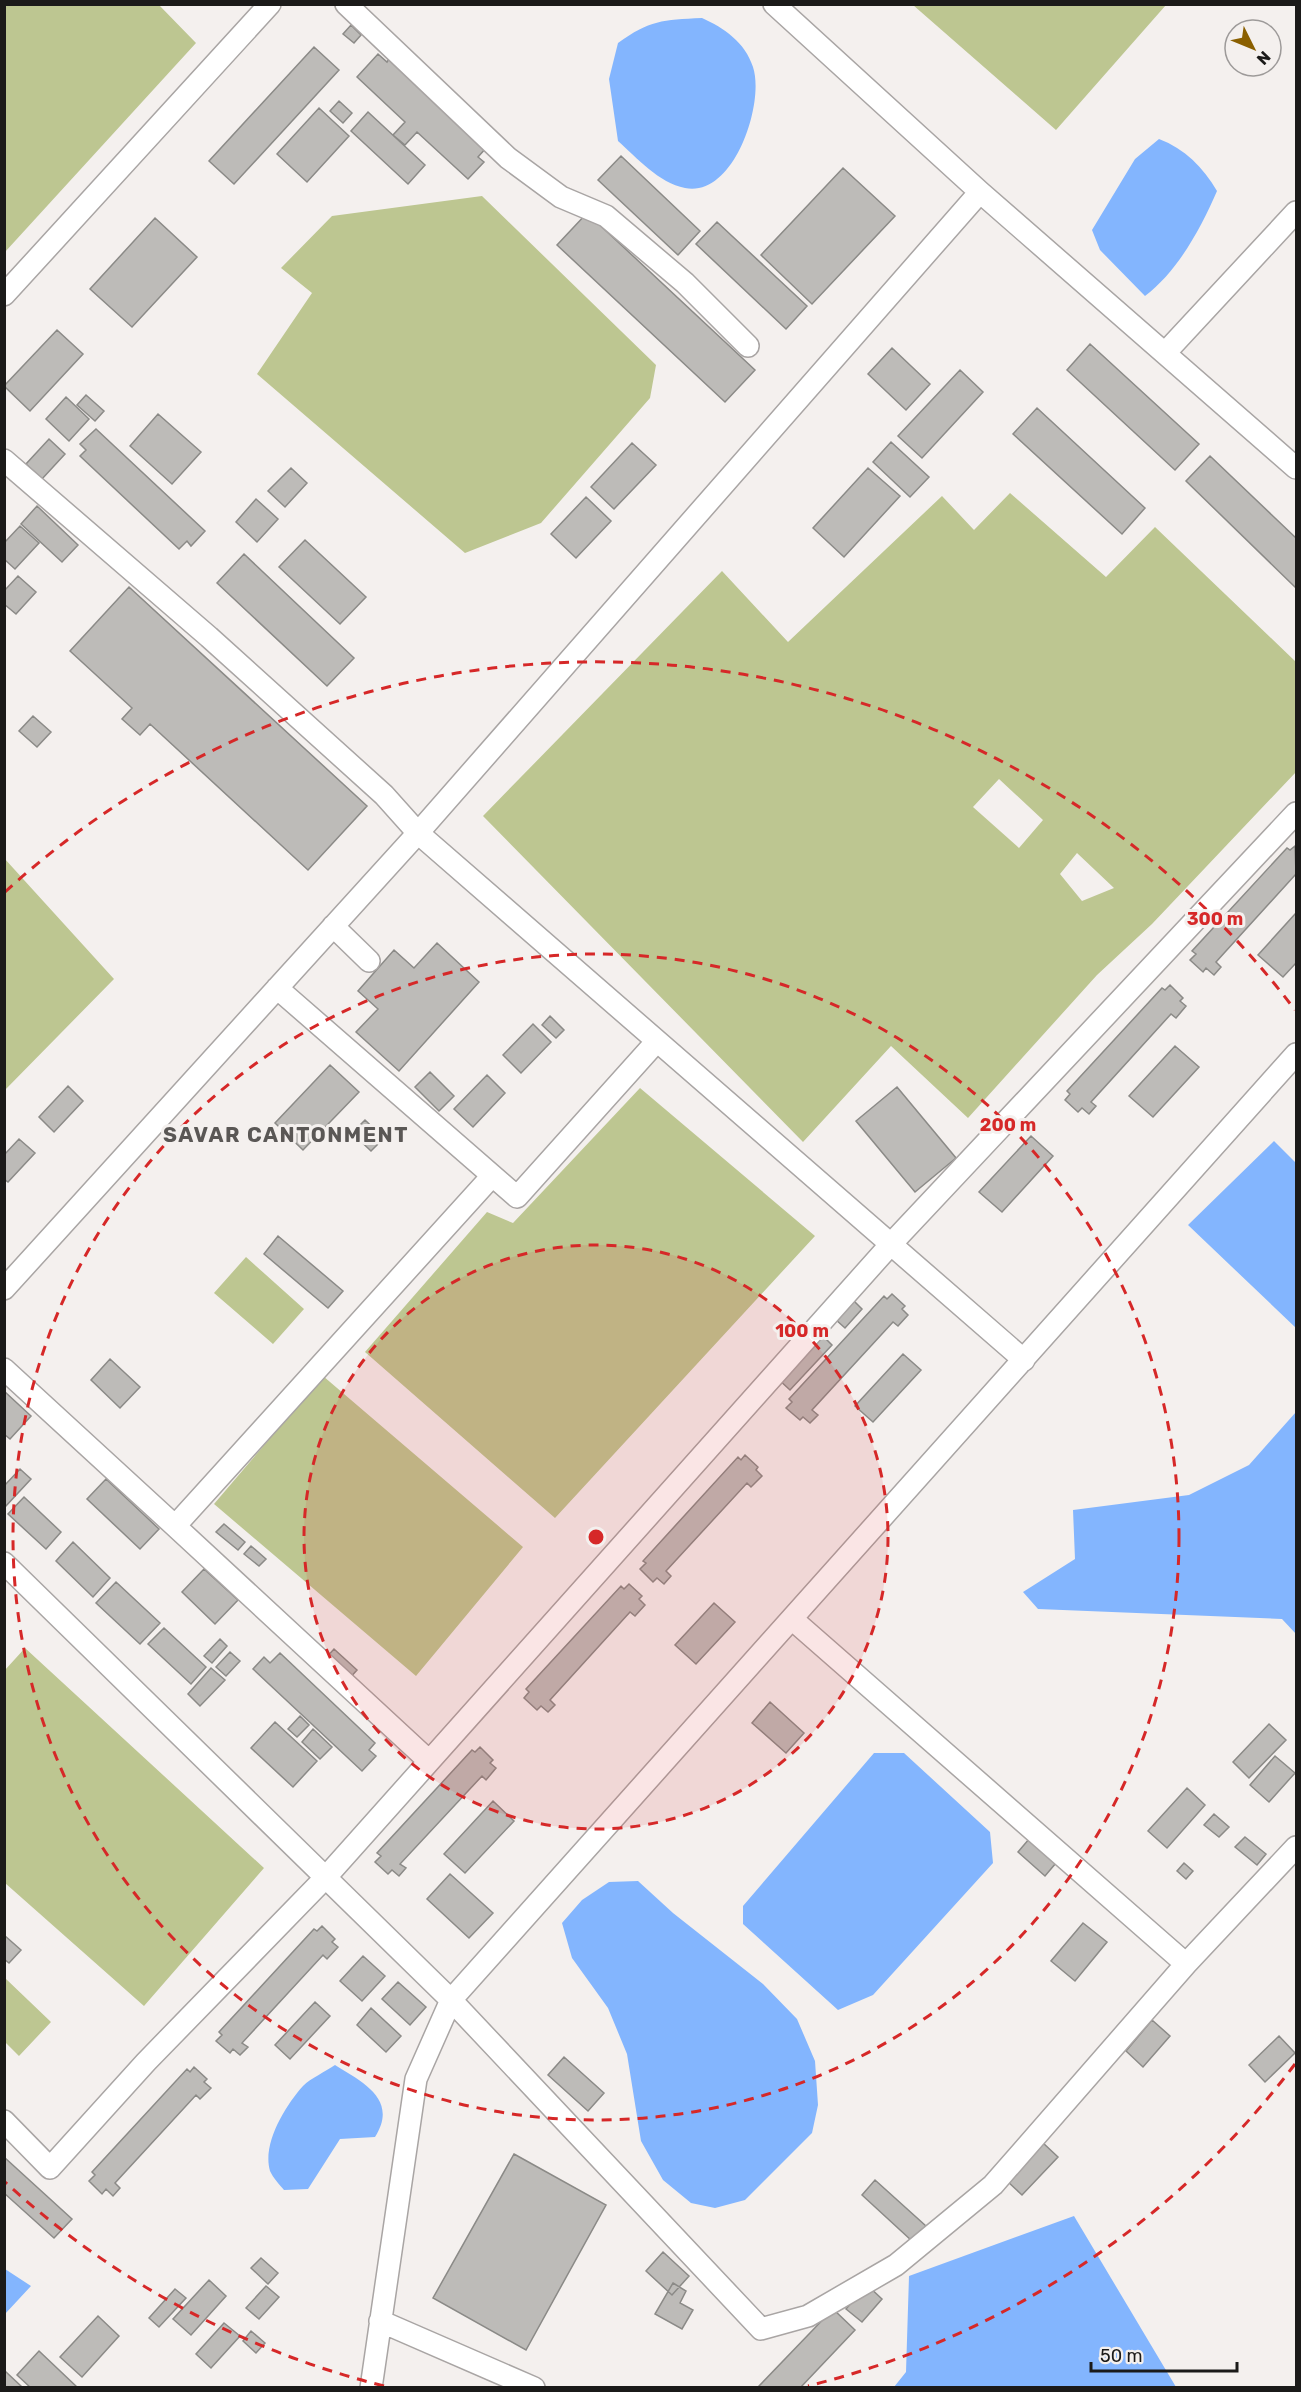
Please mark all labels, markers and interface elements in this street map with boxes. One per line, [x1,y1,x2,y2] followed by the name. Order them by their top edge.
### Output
[1223,18,1283,78] north arrow
[1253,47,1274,69] text: N
[1187,908,1243,930] text: 300 m
[980,1114,1036,1136] text: 200 m
[163,1122,409,1147] district label: SAVAR CANTONMENT
[775,1320,829,1342] text: 100 m
[586,1527,606,1547] centre of rings
[1091,2335,1236,2373] scale bar
[1100,2345,1143,2367] text: 50 m

